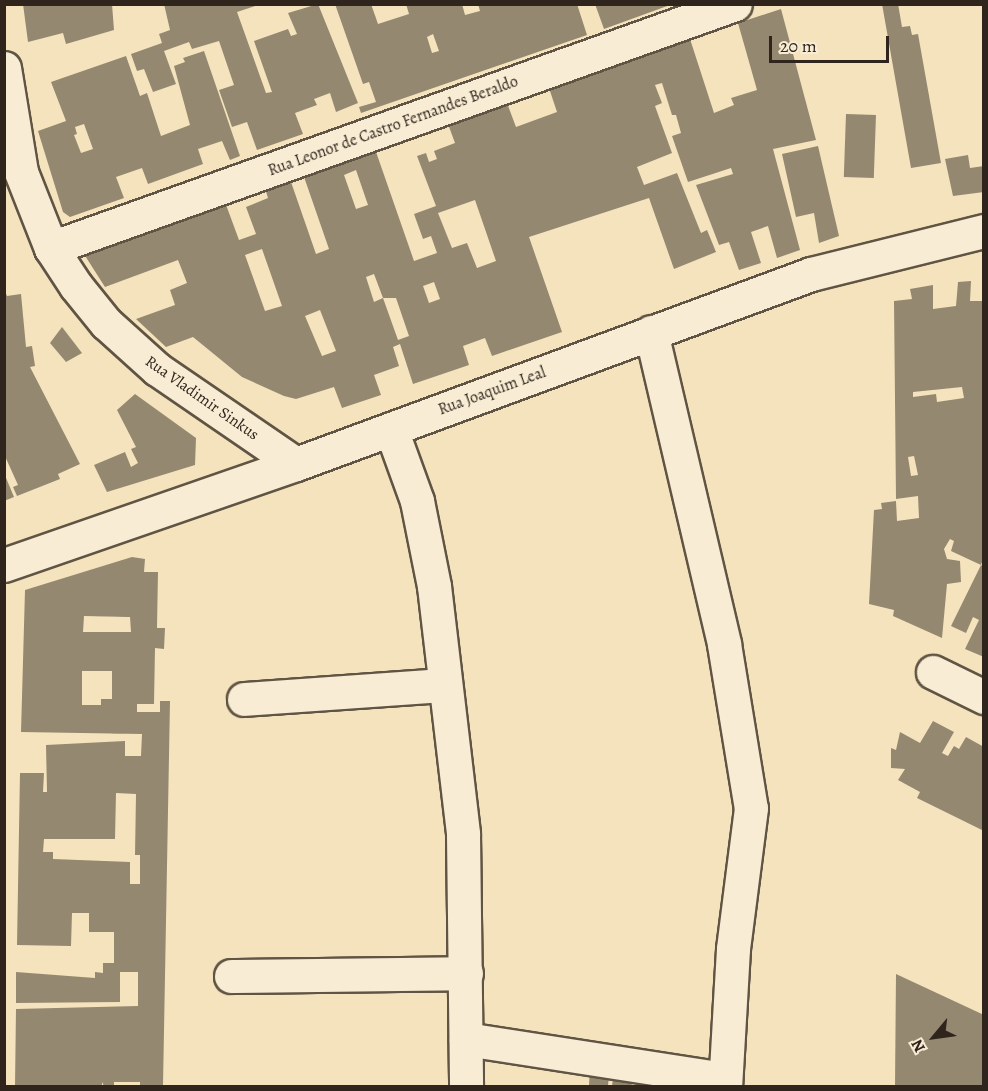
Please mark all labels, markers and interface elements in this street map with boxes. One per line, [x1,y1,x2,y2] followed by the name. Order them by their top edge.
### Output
[772,24,892,62] scale bar
[780,34,817,58] text: 20 m
[265,72,521,180] street label: Rua Leonor de Castro Fernandes Beraldo
[141,352,263,444] street label: Rua Vladimir Sinkus
[436,363,548,419] street label: Rua Joaquim Leal
[904,1007,964,1067] north arrow
[906,1035,931,1056] text: N

